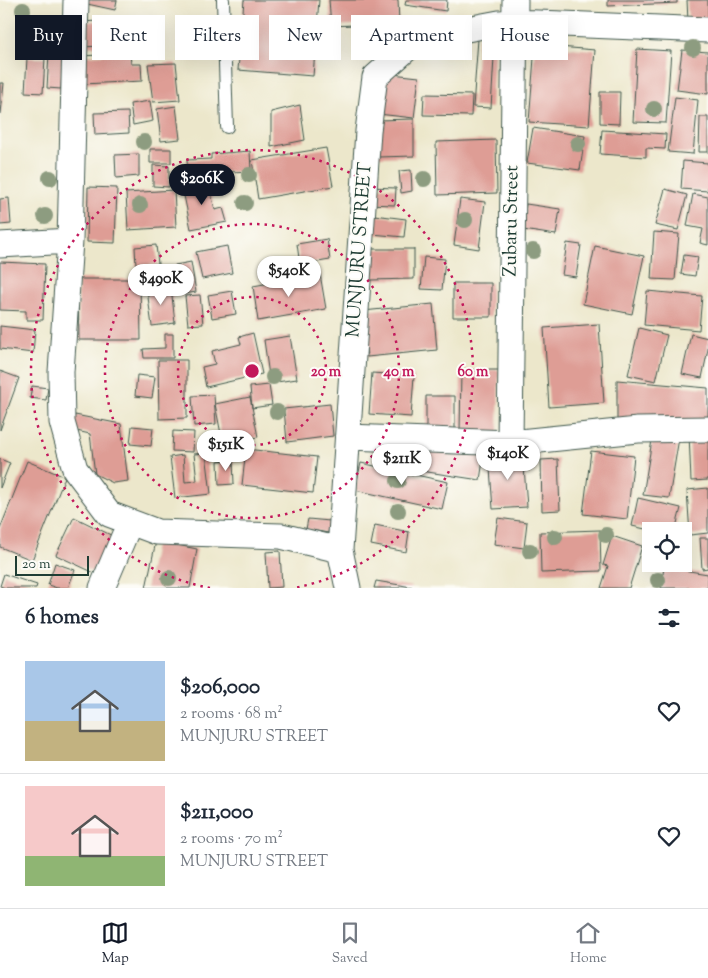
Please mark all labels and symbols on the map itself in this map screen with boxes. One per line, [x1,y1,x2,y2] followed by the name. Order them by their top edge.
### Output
[340,161,380,339] street label: MUNJURU STREET
[167,164,237,206] pin: $206K
[498,165,526,277] street label: Zubaru Street
[254,256,324,298] pin: $540K
[126,264,196,306] pin: $490K
[243,362,261,380] centre of rings
[311,362,342,383] text: 20 m
[383,362,415,383] text: 40 m
[458,362,489,383] text: 60 m
[191,430,261,472] pin: $151K
[473,438,543,481] pin: $140K
[367,444,437,486] pin: $211K
[15,553,89,576] scale bar

